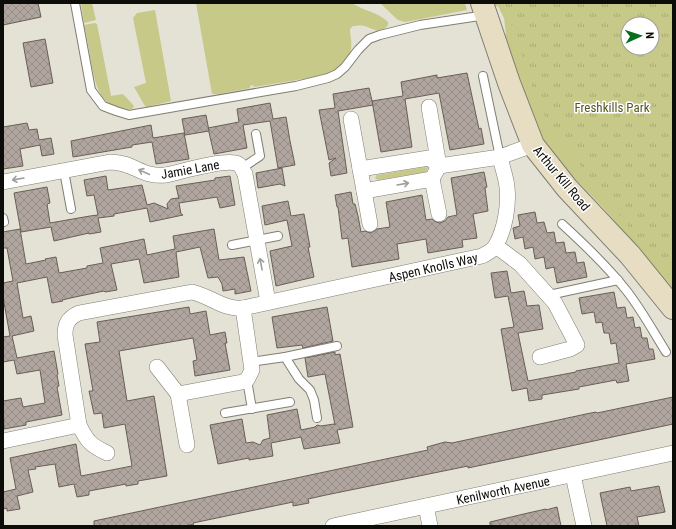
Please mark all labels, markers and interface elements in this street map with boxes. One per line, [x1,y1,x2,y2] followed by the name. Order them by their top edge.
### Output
[620,16,660,56] north arrow
[643,32,656,39] text: N
[574,100,650,115] park label: Freshkills Park
[530,143,593,214] street label: Arthur Kill Road
[160,157,221,182] street label: Jamie Lane
[138,168,150,175] one-way arrow
[11,175,24,183] one-way arrow
[396,180,409,188] one-way arrow
[387,250,480,285] street label: Aspen Knolls Way
[257,258,265,271] one-way arrow
[455,473,551,508] street label: Kenilworth Avenue

